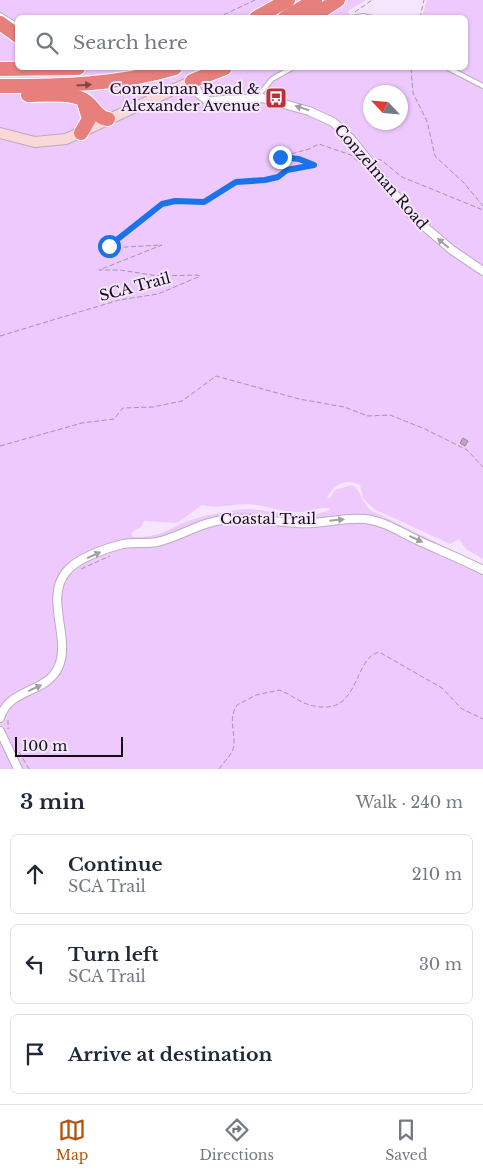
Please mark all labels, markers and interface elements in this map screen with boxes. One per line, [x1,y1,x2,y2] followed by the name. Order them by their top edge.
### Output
[15,15,468,70] search box
[33,29,61,57] icon: search
[73,31,188,54] text: Search here
[110,79,260,115] place label: Conzelman Road & Alexander Avenue
[76,80,92,88] one-way arrow
[363,85,408,130] north arrow
[264,86,288,110] bus stop icon: Conzelman Road & Alexander Avenue
[295,104,310,112] one-way arrow
[331,120,432,233] street label: Conzelman Road
[269,146,292,169] route end
[98,235,121,258] route start
[437,238,450,249] one-way arrow
[97,268,173,305] street label: SCA Trail
[220,509,316,528] street label: Coastal Trail
[330,516,346,524] one-way arrow
[409,535,423,543] one-way arrow
[87,551,101,559] one-way arrow
[28,683,42,691] one-way arrow
[15,734,122,757] scale bar
[22,737,67,755] text: 100 m
[20,789,85,815] text: 3 min
[356,792,463,812] text: Walk · 240 m
[68,853,163,876] text: Continue
[21,860,49,888] icon: ahead
[412,864,462,884] text: 210 m
[68,876,146,896] text: SCA Trail
[68,943,159,966] text: Turn left
[21,950,49,978] icon: left
[419,954,462,974] text: 30 m
[68,966,146,986] text: SCA Trail
[21,1040,49,1068] icon: arrive
[68,1043,272,1066] text: Arrive at destination
[56,1116,88,1164] tab: Map
[199,1116,274,1164] tab: Directions
[385,1116,427,1164] tab: Saved

